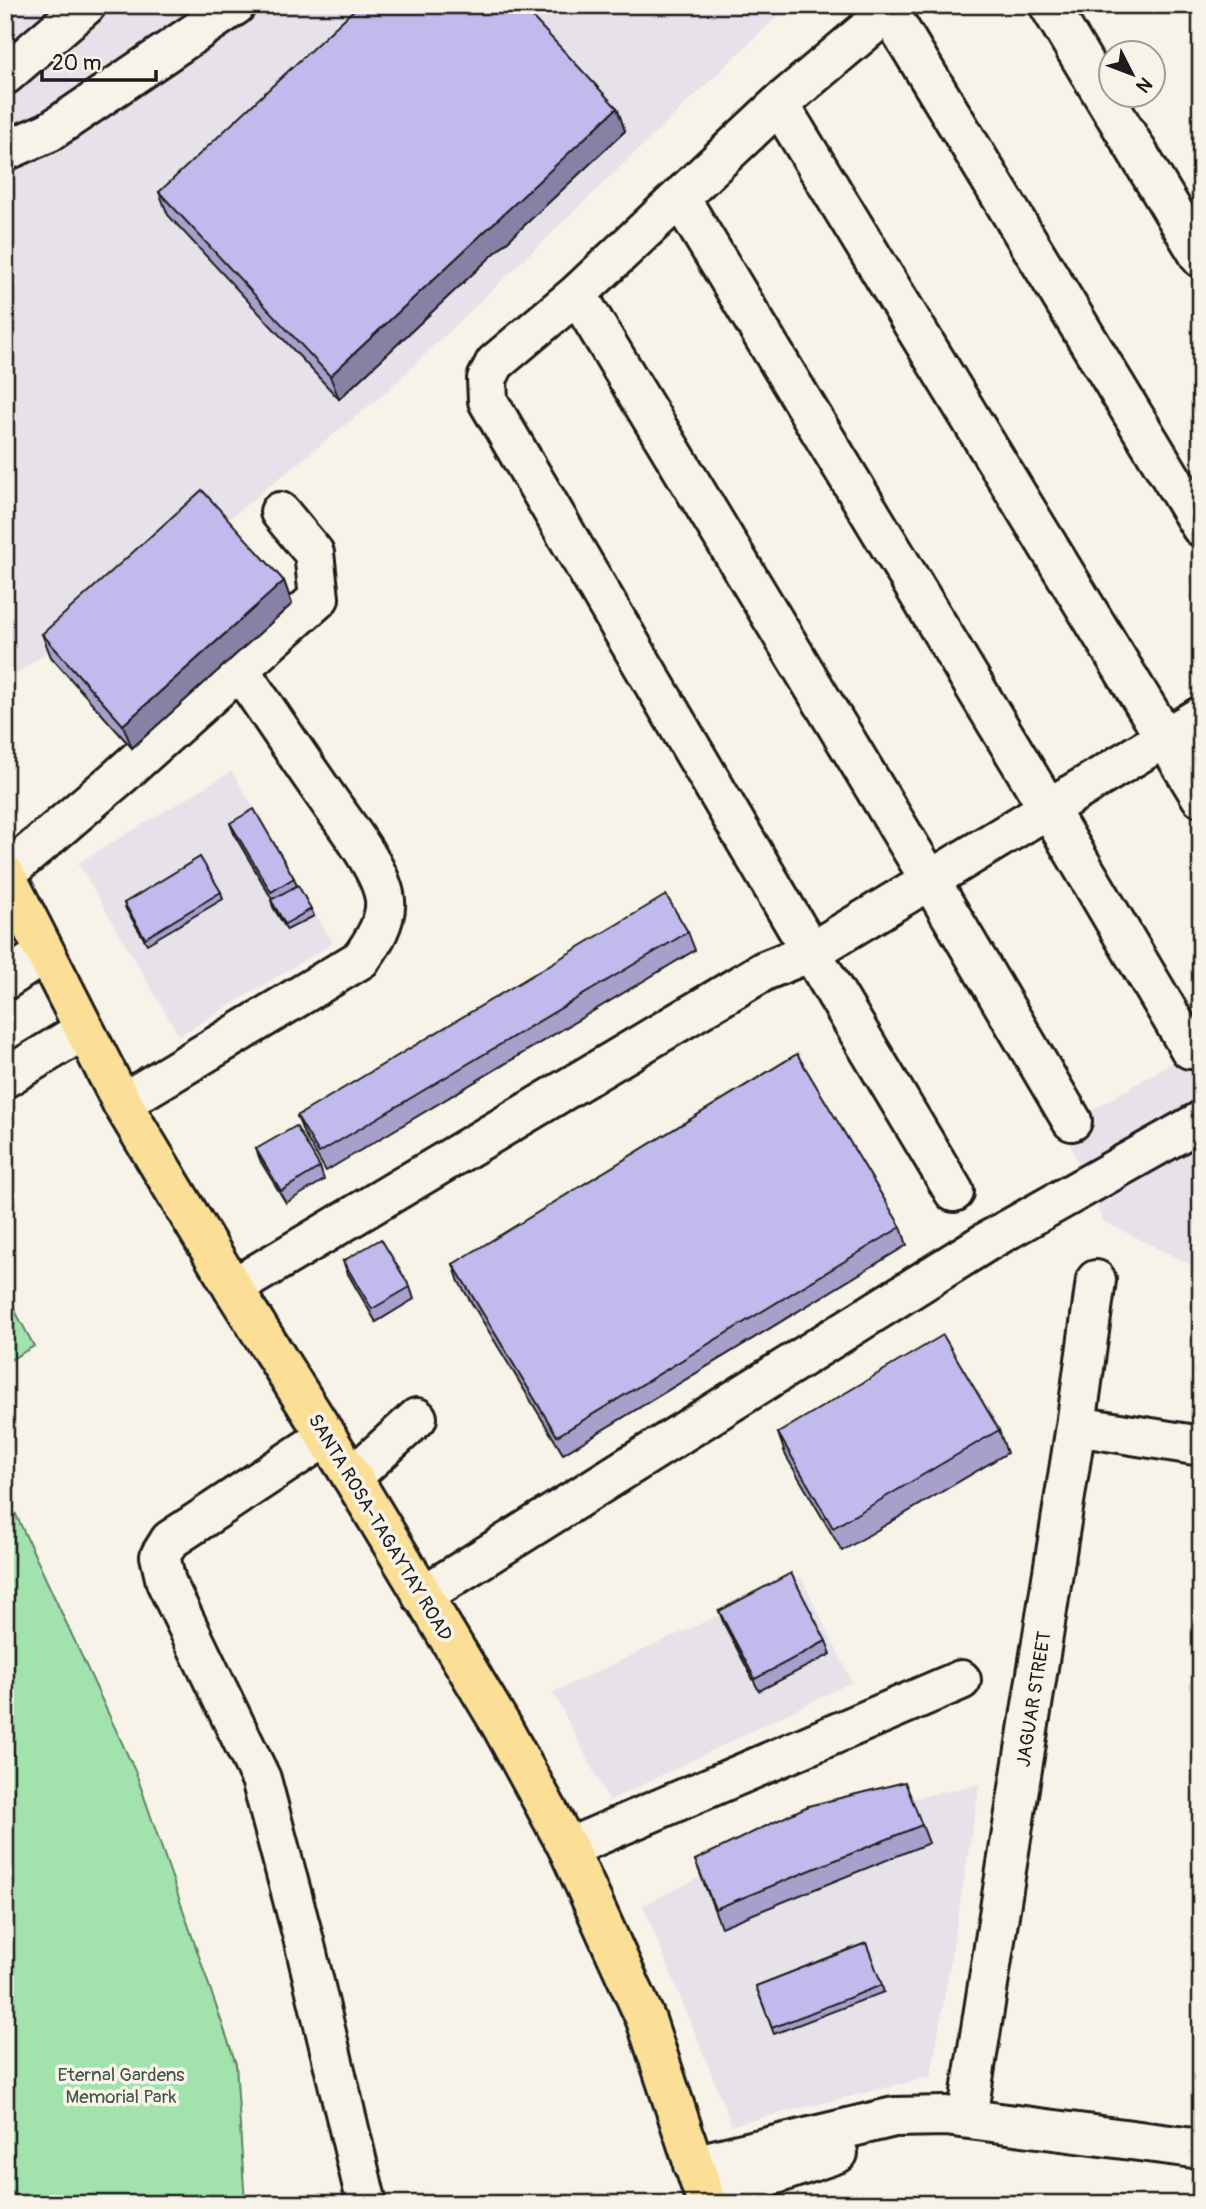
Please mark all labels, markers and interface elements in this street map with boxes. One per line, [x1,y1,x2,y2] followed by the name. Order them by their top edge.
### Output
[42,38,156,82] scale bar
[1098,38,1168,108] north arrow
[52,50,101,77] text: 20 m
[1131,72,1157,98] text: N
[303,1410,458,1645] street label: SANTA ROSA-TAGAYTAY ROAD
[1011,1630,1057,1769] street label: JAGUAR STREET
[57,2063,185,2109] park label: Eternal Gardens Memorial Park

